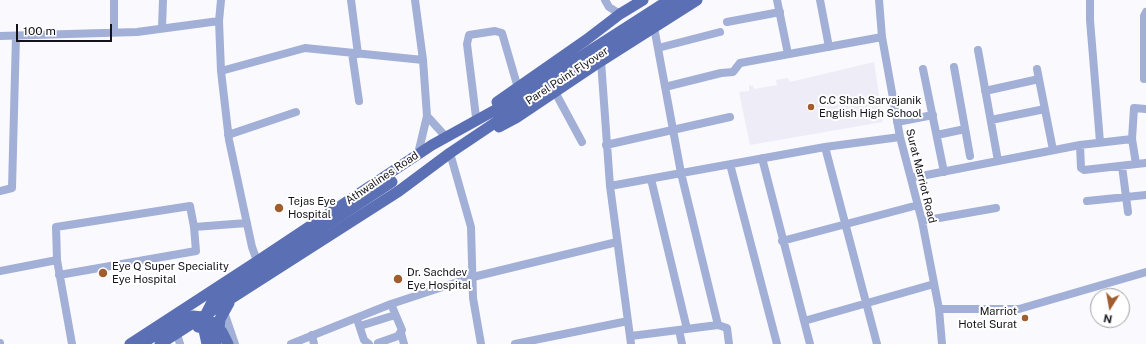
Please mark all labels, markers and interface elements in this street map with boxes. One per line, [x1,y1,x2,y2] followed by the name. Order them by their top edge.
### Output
[18,16,114,42] scale bar
[23,24,56,38] text: 100 m
[523,44,611,108] street label: Parel Point Flyover
[819,94,922,120] place label: C.C Shah Sarvajanik English High School
[806,102,816,112] marker: C.C Shah Sarvajanik English High School
[903,127,939,225] street label: Surat Marriot Road
[343,149,421,207] street label: Athwalines Road
[288,195,336,221] place label: Tejas Eye Hospital
[273,202,285,214] marker: Tejas Eye Hospital
[112,260,229,286] place label: Eye Q Super Speciality Eye Hospital
[407,266,471,292] place label: Dr. Sachdev Eye Hospital
[97,267,109,279] marker: Eye Q Super Speciality Eye Hospital
[392,273,404,285] marker: Dr. Sachdev Eye Hospital
[1090,288,1130,328] north arrow
[958,305,1017,331] place label: Marriot Hotel Surat
[1103,312,1113,326] text: N
[1020,313,1030,323] marker: Marriot Hotel Surat

